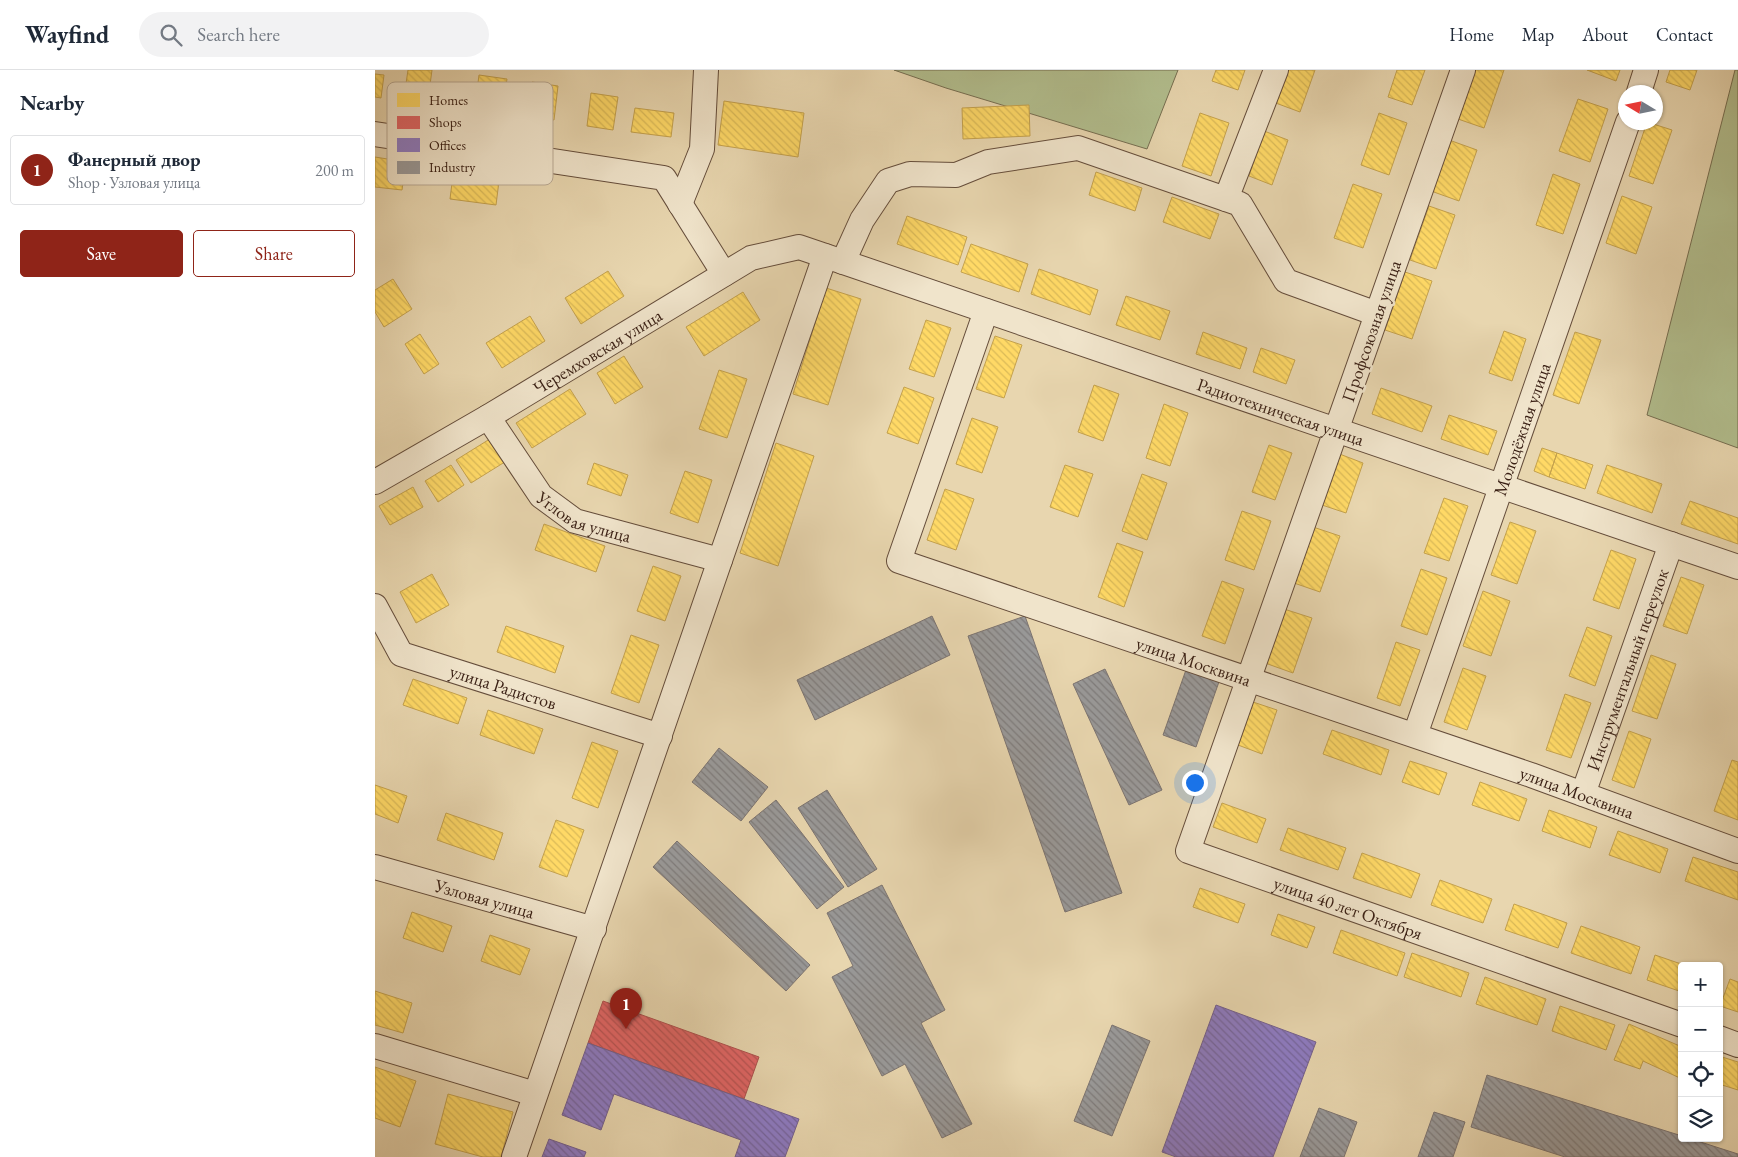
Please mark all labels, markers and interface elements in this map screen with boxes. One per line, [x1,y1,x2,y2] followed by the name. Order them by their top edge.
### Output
[139,12,489,57] search box
[25,19,109,50] text: Wayfind
[157,21,185,49] icon: search
[197,22,280,47] text: Search here
[1449,23,1494,46] text: Home
[1522,23,1554,46] text: Map
[1582,23,1628,46] text: About
[1656,23,1713,46] text: Contact
[387,82,553,185] legend
[1618,85,1663,130] north arrow
[20,89,84,116] text: Nearby
[429,91,469,109] text: Homes
[429,113,462,131] text: Shops
[429,136,466,154] text: Offices
[68,147,200,172] text: Фанерный двор
[429,158,476,176] text: Industry
[33,160,41,181] text: 1
[315,160,354,181] text: 200 m
[68,172,200,193] text: Shop · Узловая улица
[20,230,183,277] button: Save
[193,230,355,277] button: Share
[1336,256,1406,405] street label: Профсоюзная улица
[528,303,667,399] street label: Черемховская улица
[1488,359,1555,499] street label: Молодёжная улица
[1194,372,1368,451] street label: Радиотехническая улица
[532,485,634,547] street label: Угловая улица
[1581,565,1673,774] street label: Инструментальный переулок
[1133,631,1255,691] street label: улица Москвина
[447,659,560,714] street label: улица Радистов
[1517,761,1638,824] street label: улица Москвина
[1182,770,1208,796] your location
[1271,871,1426,944] street label: улица 40 лет Октября
[431,873,538,923] street label: Узловая улица
[1678,962,1723,1142] map controls
[1678,962,1723,1007] button: +
[610,988,642,1029] pin: 1
[1678,1007,1723,1052] button: −
[1678,1052,1723,1097] button: locate
[1678,1097,1723,1142] button: layers

